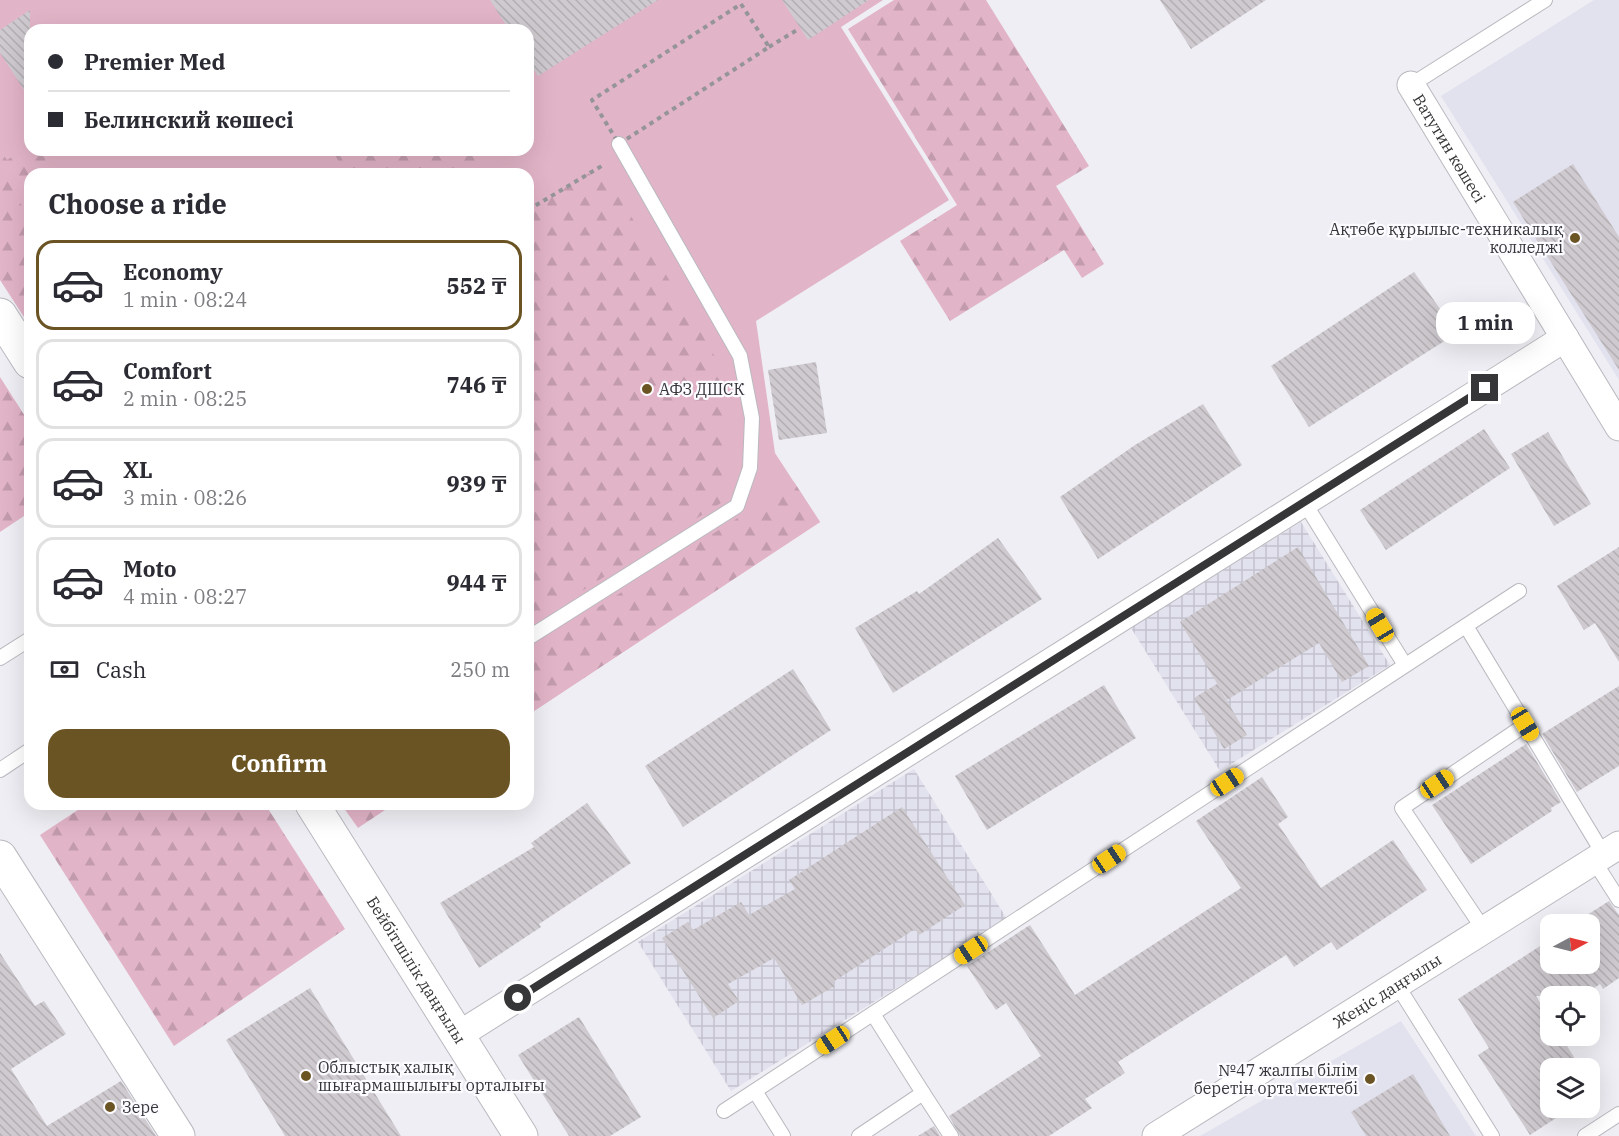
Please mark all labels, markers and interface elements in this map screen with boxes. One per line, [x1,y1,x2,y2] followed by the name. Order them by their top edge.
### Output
[84,47,225,76] text: Premier Med
[1409,90,1490,206] street label: Ватутин көшесі
[84,105,294,134] text: Белинский көшесі
[48,186,227,221] text: Choose a ride
[1329,219,1563,257] place label: Ақтөбе құрылыс-техникалық колледжі
[1568,231,1582,245] marker: Ақтөбе құрылыс-техникалық колледжі
[123,257,223,286] text: Economy
[51,258,105,312] icon: car
[446,271,507,300] text: 552 ₸
[123,286,247,313] text: 1 min · 08:24
[1436,301,1534,343] callout: 1 min
[1458,309,1514,336] text: 1 min
[123,356,212,385] text: Comfort
[51,357,105,411] icon: car
[446,370,507,399] text: 746 ₸
[1471,374,1498,401] route end
[659,379,744,399] place label: АФЗ ДШСК
[640,382,654,396] marker: АФЗ ДШСК
[123,385,247,412] text: 2 min · 08:25
[123,455,153,484] text: XL
[51,456,105,510] icon: car
[446,469,507,498] text: 939 ₸
[123,484,247,511] text: 3 min · 08:26
[123,554,177,583] text: Moto
[51,555,105,609] icon: car
[446,568,507,597] text: 944 ₸
[123,583,247,610] text: 4 min · 08:27
[1363,605,1397,645] car
[48,653,81,686] icon: cash
[96,655,147,684] text: Cash
[450,656,510,683] text: 250 m
[1508,704,1542,744] car
[48,729,510,798] button: Confirm
[1207,765,1247,799] car
[1417,766,1457,802] car
[1089,841,1129,877] car
[363,892,470,1047] street label: Бейбітшілік даңғылы
[1540,914,1600,974] north arrow
[1540,914,1600,1118] map controls
[951,933,991,967] car
[1329,949,1445,1032] street label: Жеңіс даңғылы
[504,984,531,1011] route start
[1540,986,1600,1046] button: locate
[813,1023,853,1057] car
[318,1057,545,1095] place label: Облыстық халық шығармашылығы орталығы
[1540,1058,1600,1118] button: layers
[1194,1060,1358,1098] place label: №47 жалпы білім беретін орта мектебі
[299,1069,313,1083] marker: Облыстық халық шығармашылығы орталығы
[1363,1072,1377,1086] marker: №47 жалпы білім беретін орта мектебі
[122,1097,159,1117] place label: Зере
[103,1100,117,1114] marker: Зере

